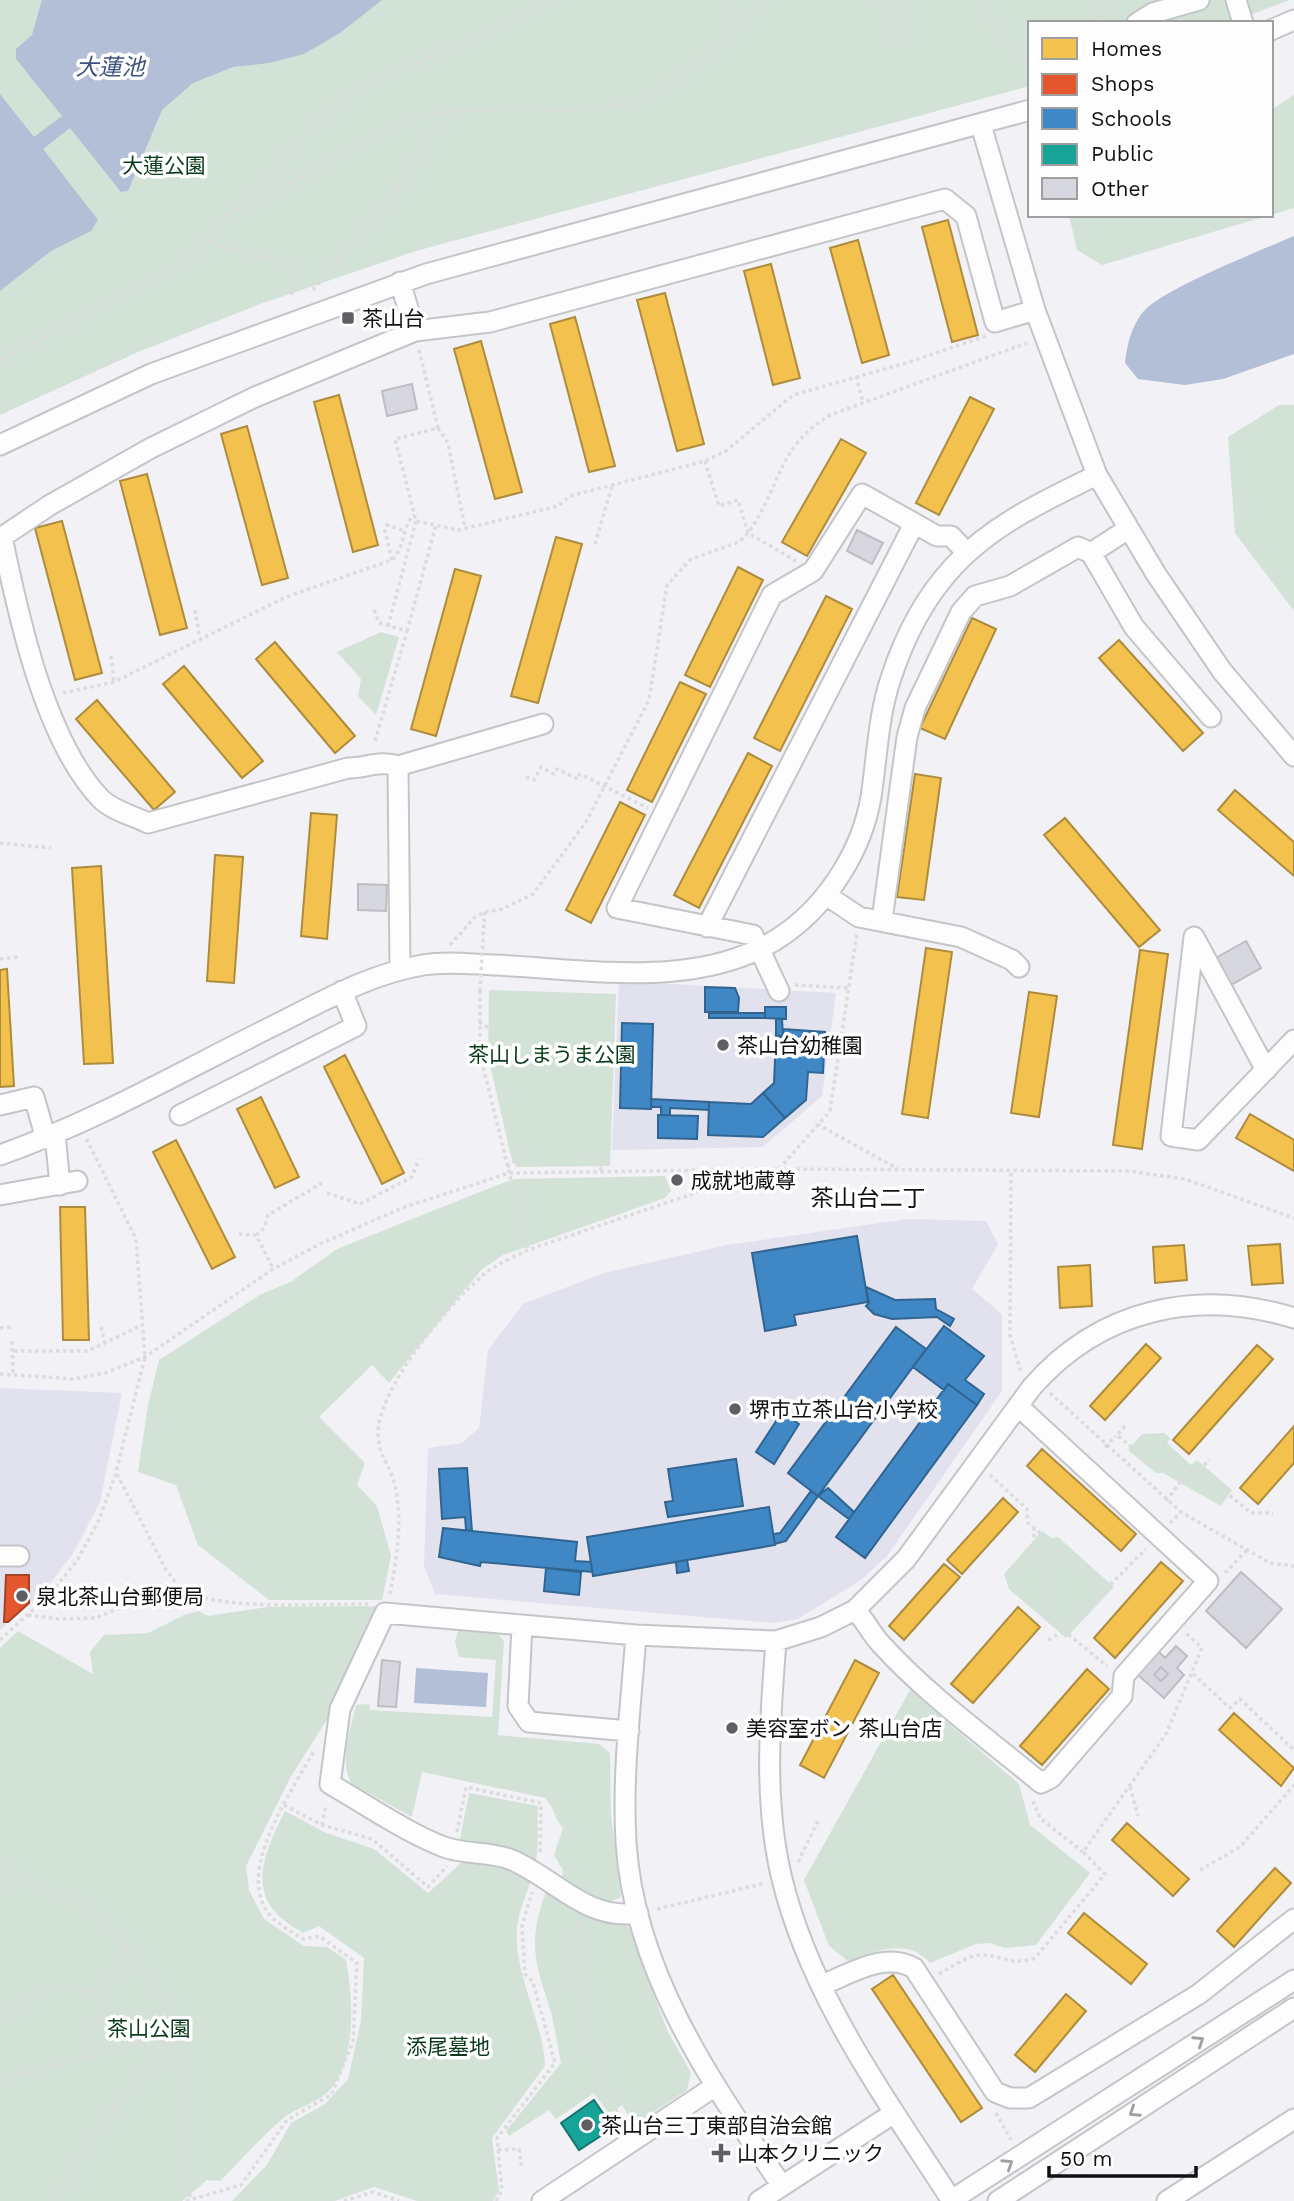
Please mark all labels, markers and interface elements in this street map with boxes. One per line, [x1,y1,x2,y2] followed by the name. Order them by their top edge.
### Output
[1028,21,1273,217] legend
[1091,36,1162,61] text: Homes
[76,54,147,81] water label: 大蓮池
[1091,71,1154,96] text: Shops
[1091,106,1172,131] text: Schools
[1091,141,1154,166] text: Public
[122,153,206,178] park label: 大蓮公園
[1091,176,1150,201] text: Other
[362,306,425,331] place label: 茶山台
[340,310,356,326] marker: 茶山台
[737,1033,863,1058] place label: 茶山台幼稚園
[715,1037,731,1053] marker: 茶山台幼稚園
[468,1042,636,1067] park label: 茶山しまうま公園
[691,1168,796,1193] place label: 成就地蔵尊
[669,1172,685,1188] marker: 成就地蔵尊
[811,1185,926,1212] district label: 茶山台二丁
[749,1397,938,1422] place label: 堺市立茶山台小学校
[727,1401,743,1417] marker: 堺市立茶山台小学校
[36,1584,204,1609] place label: 泉北茶山台郵便局
[14,1588,30,1604] marker: 泉北茶山台郵便局
[746,1716,942,1741] place label: 美容室ボン 茶山台店
[724,1720,740,1736] marker: 美容室ボン 茶山台店
[107,2016,191,2041] park label: 茶山公園
[406,2034,490,2059] park label: 添尾墓地
[1192,2036,1205,2049] one-way arrow
[1129,2104,1142,2117] one-way arrow
[601,2113,832,2138] place label: 茶山台三丁東部自治会館
[579,2117,595,2133] marker: 茶山台三丁東部自治会館
[1049,2134,1196,2178] scale bar
[737,2141,884,2166] place label: 山本クリニック
[711,2143,731,2163] marker: 山本クリニック
[1060,2146,1112,2171] text: 50 m
[1000,2160,1013,2173] one-way arrow

